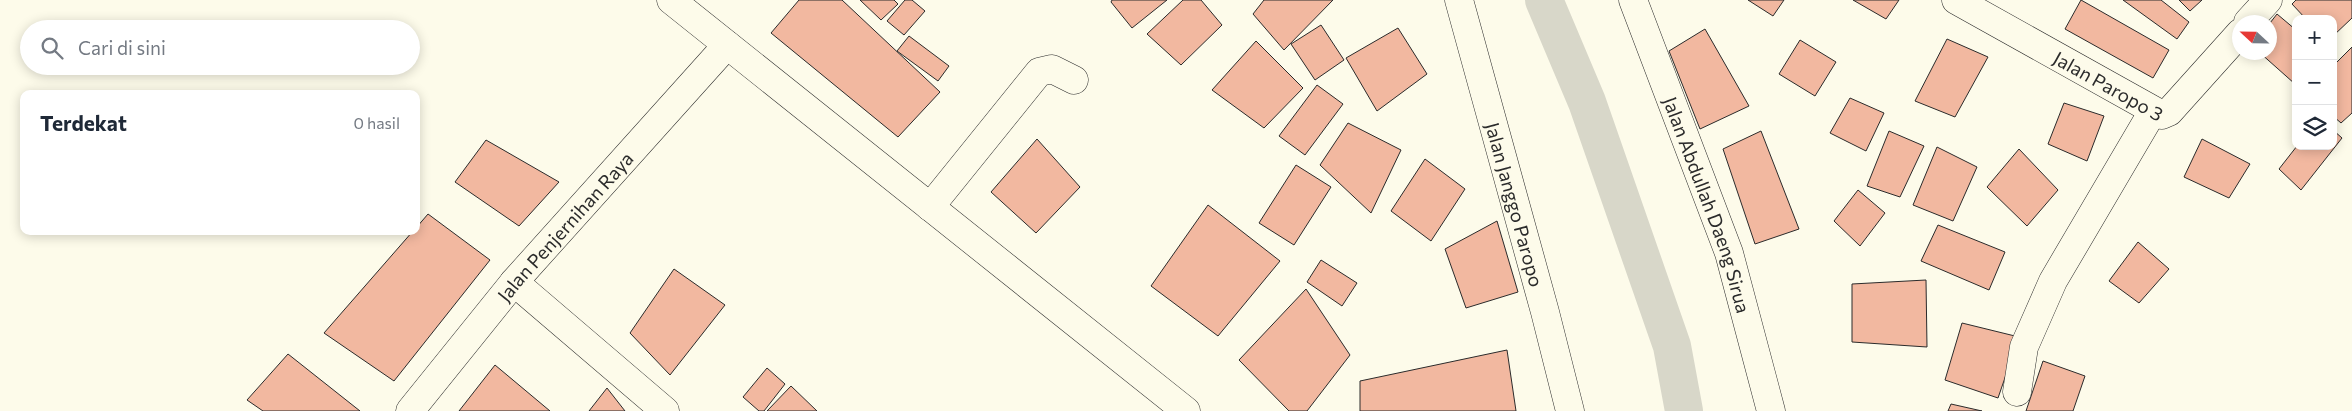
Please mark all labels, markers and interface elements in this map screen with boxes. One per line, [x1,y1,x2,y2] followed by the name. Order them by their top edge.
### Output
[2232,15,2277,60] north arrow
[2292,15,2337,150] map controls
[2292,15,2337,60] button: +
[20,20,420,75] search box
[38,34,66,62] icon: search
[78,36,166,59] text: Cari di sini
[2050,45,2168,125] street label: Jalan Paropo 3
[2292,60,2337,105] button: −
[1659,93,1756,315] street label: Jalan Abdullah Daeng Sirua
[2292,105,2337,150] button: layers
[40,110,127,135] text: Terdekat
[354,113,400,132] text: 0 hasil
[1482,120,1549,289] street label: Jalan Janggo Paropo
[492,147,637,306] street label: Jalan Penjernihan Raya

